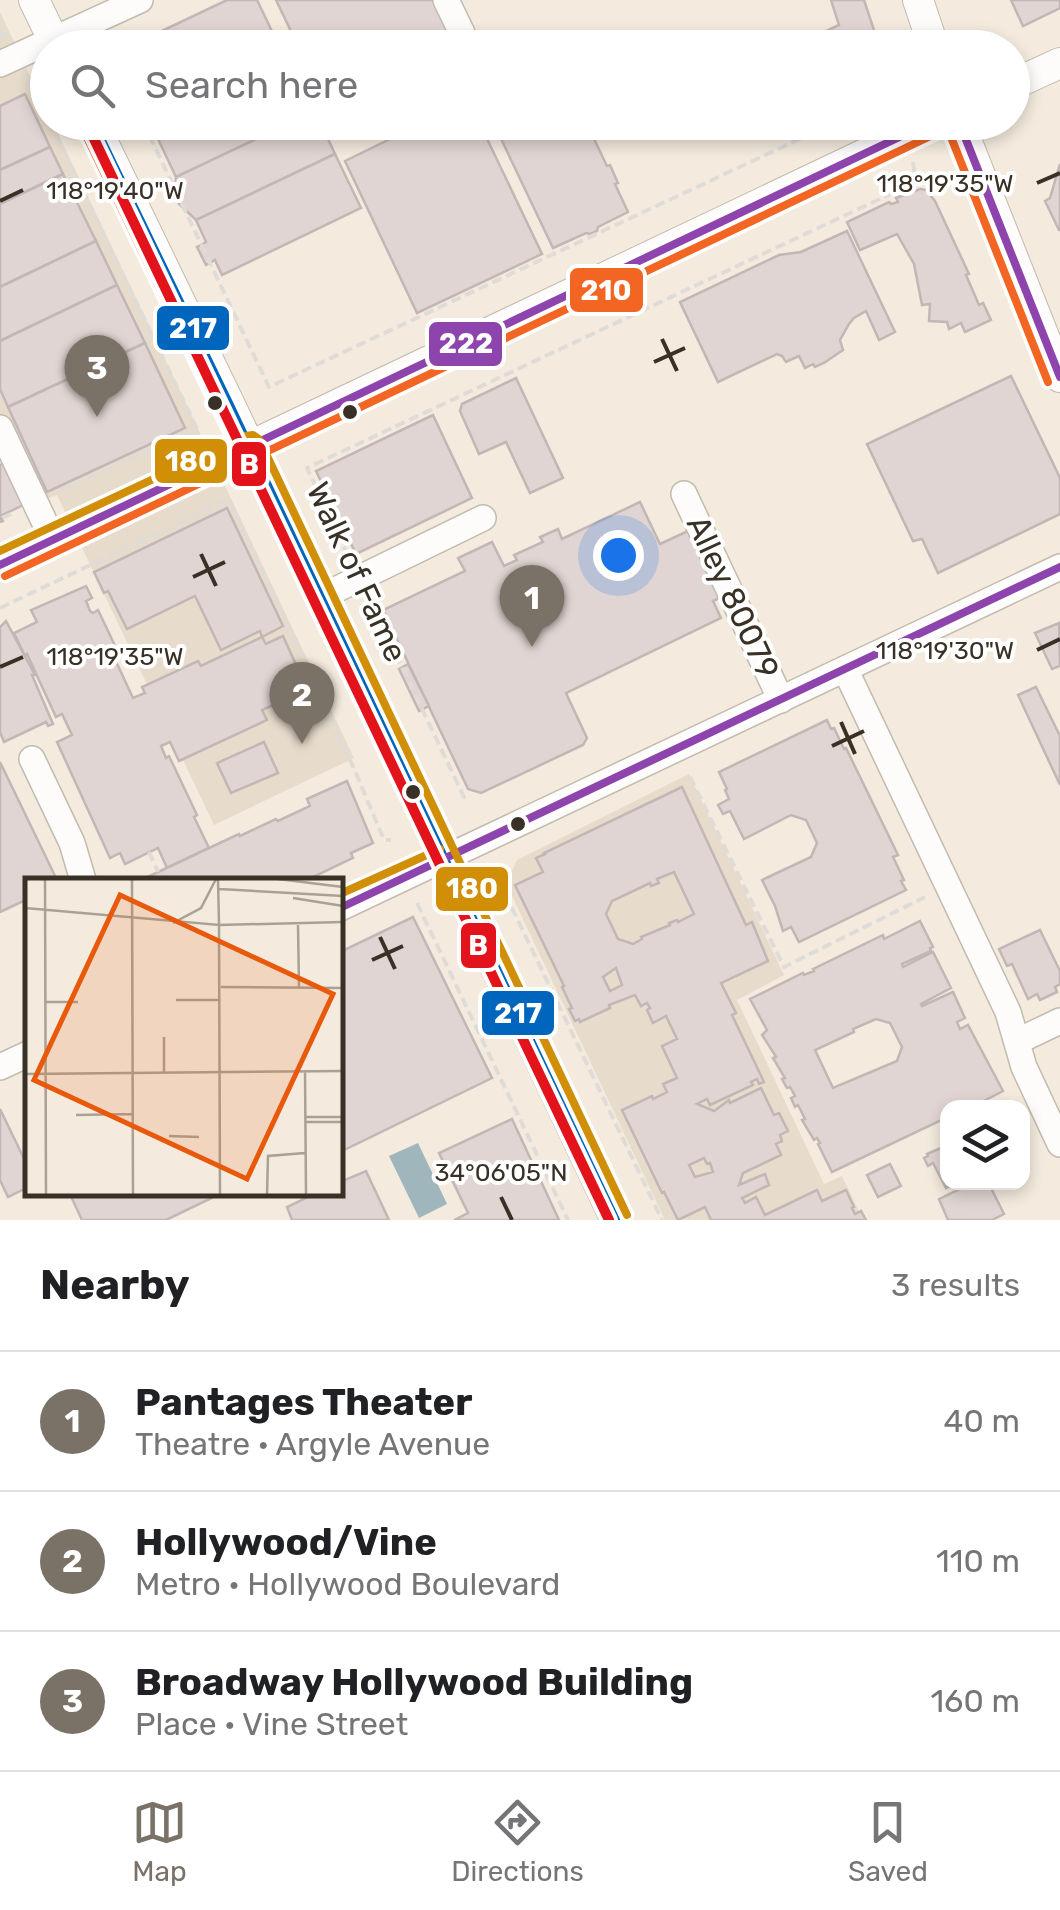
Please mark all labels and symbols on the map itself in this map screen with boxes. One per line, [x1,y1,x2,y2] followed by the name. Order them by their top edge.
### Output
[876,169,1014,198] text: 118°19'35"W
[46,176,184,205] text: 118°19'40"W
[568,266,645,314] line badge: 210
[580,274,632,307] text: 210
[155,304,231,352] line badge: 217
[169,312,217,345] text: 217
[427,320,504,368] line badge: 222
[439,327,493,360] text: 222
[64,334,130,417] pin: 3
[205,393,225,413] unlabelled marker
[340,402,360,422] unlabelled marker
[153,437,229,485] line badge: 180
[230,440,268,488] line badge: B
[165,445,217,478] text: 180
[239,448,259,481] text: B
[299,476,415,668] street label: Walk of Fame
[679,510,787,684] street label: Alley 80079
[593,530,644,581] your location
[500,564,564,647] pin: 1
[876,636,1014,665] text: 118°19'30"W
[46,642,184,671] text: 118°19'35"W
[270,662,334,744] pin: 2
[403,782,423,802] unlabelled marker
[508,814,528,834] unlabelled marker
[434,865,510,913] line badge: 180
[446,872,498,905] text: 180
[25,878,342,1195] inset map
[459,921,498,970] line badge: B
[468,929,488,962] text: B
[480,989,556,1037] line badge: 217
[494,997,542,1030] text: 217
[434,1158,568,1187] text: 34°06'05"N

